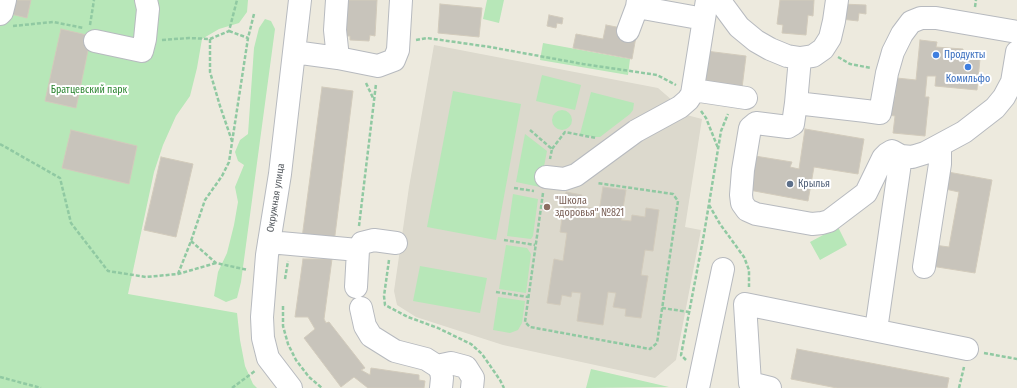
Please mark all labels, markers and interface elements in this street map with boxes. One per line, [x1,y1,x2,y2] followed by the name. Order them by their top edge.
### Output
[944,49,985,61] place label: Продукты
[931,50,941,60] marker: Продукты
[963,62,973,72] marker: Комильфо
[946,73,990,85] place label: Комильфо
[51,84,127,96] park label: Братцевский парк
[265,163,287,233] street label: Окружная улица
[798,178,830,190] place label: Крылья
[785,179,795,189] marker: Крылья
[555,195,624,218] place label: "Школа здоровья" №821
[542,202,552,212] marker: "Школа здоровья" №821

